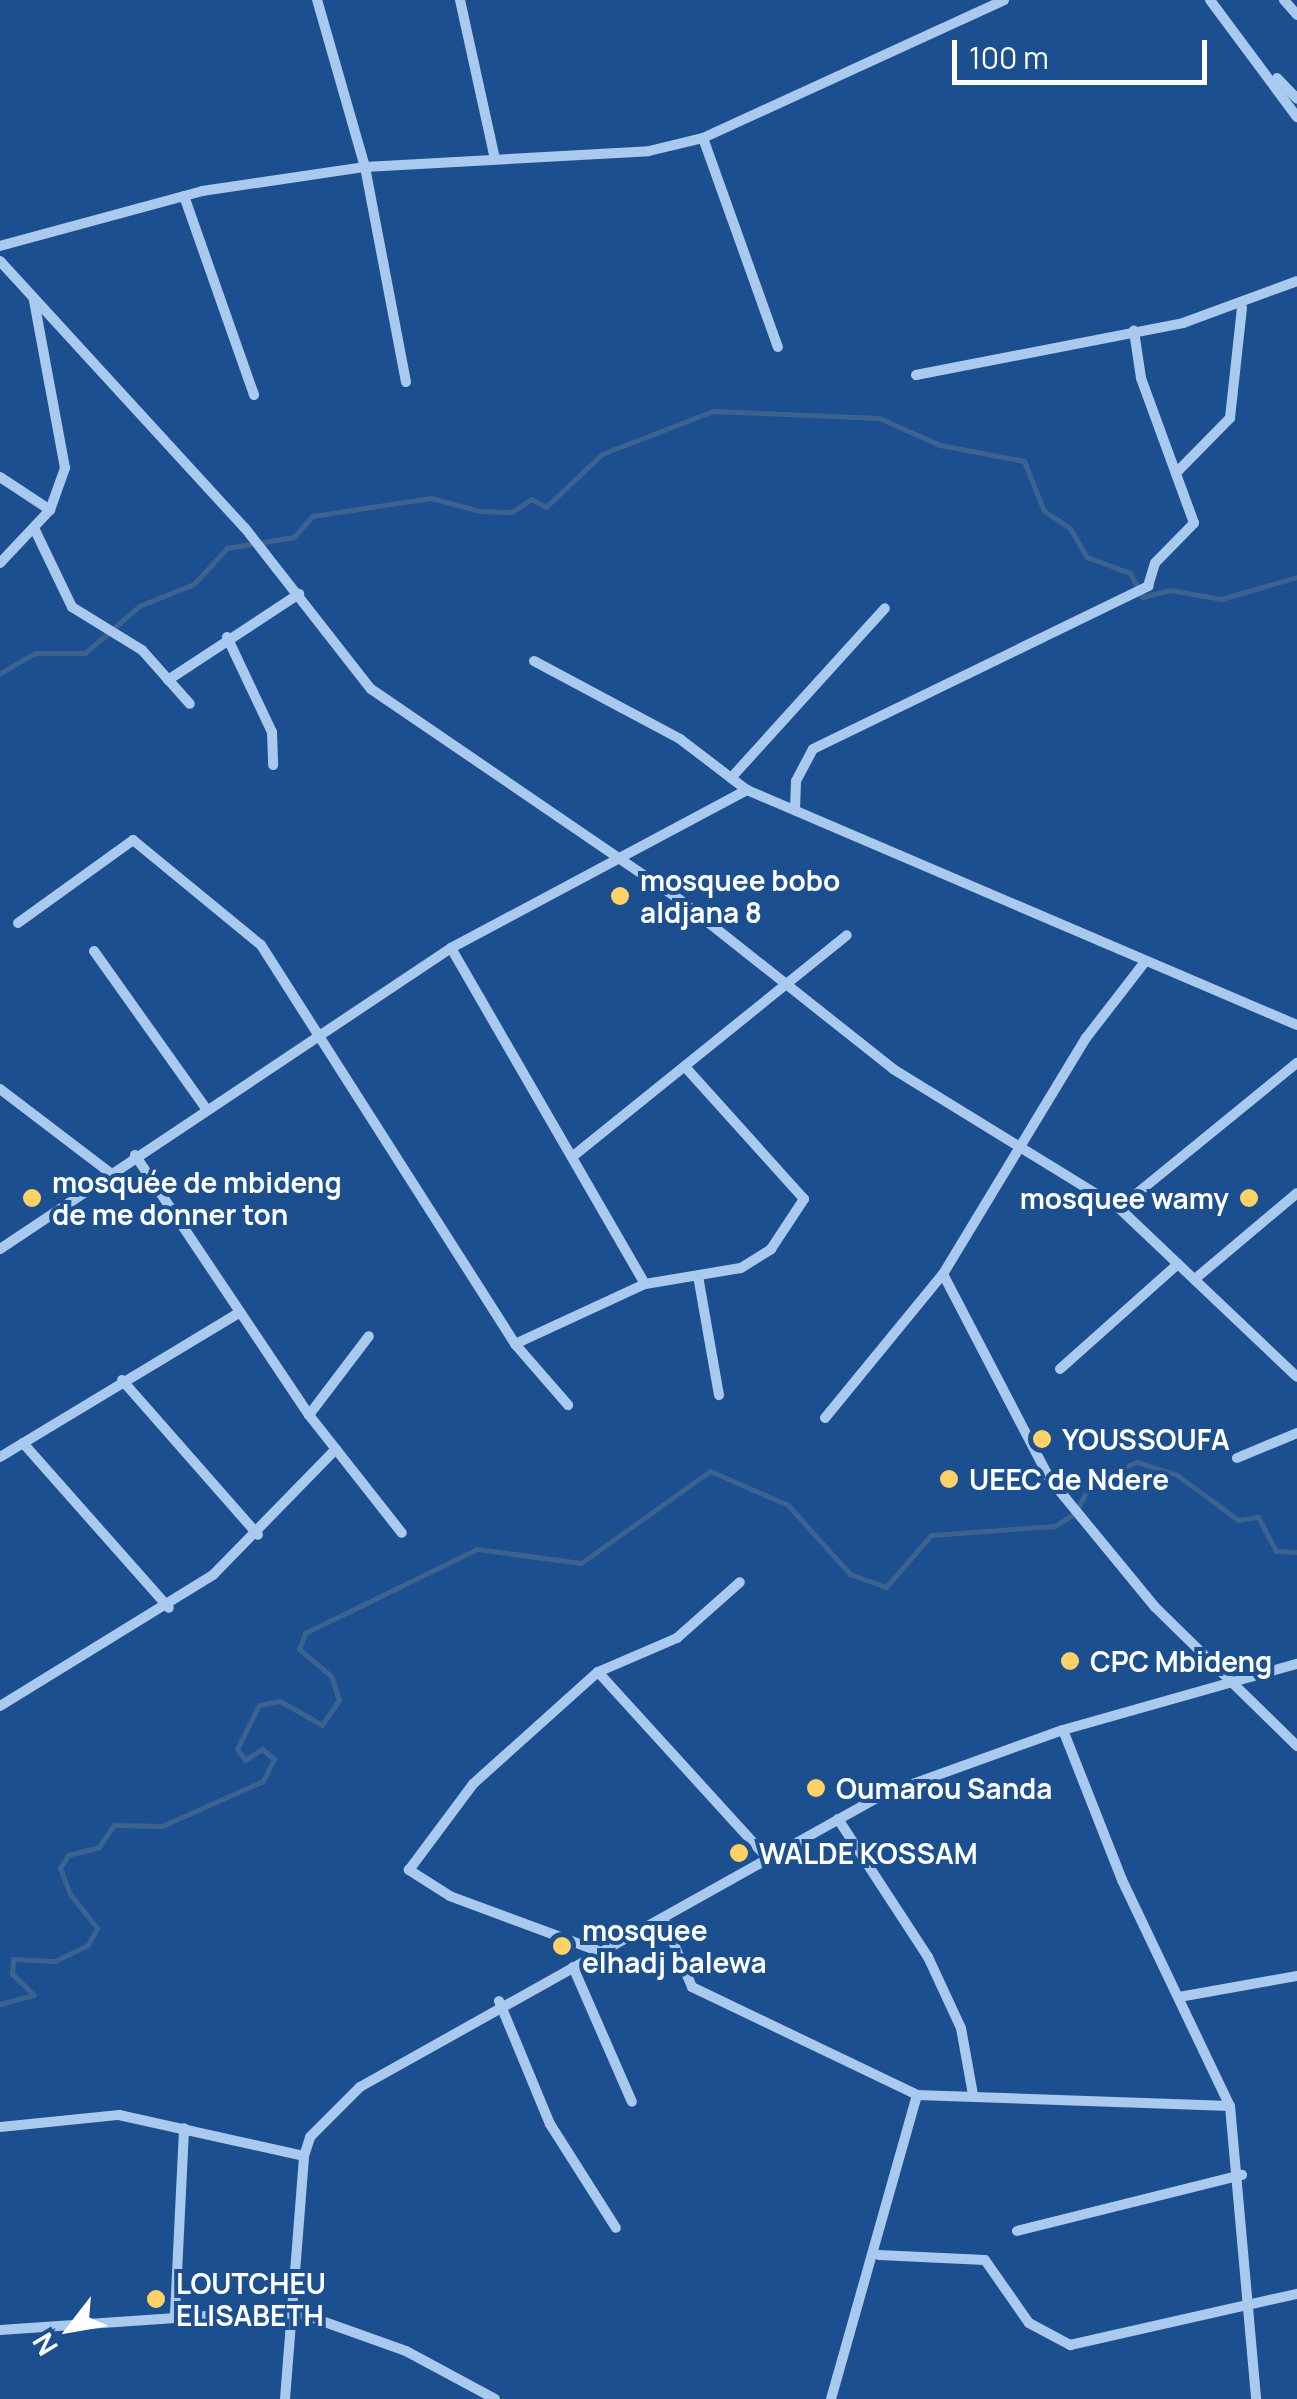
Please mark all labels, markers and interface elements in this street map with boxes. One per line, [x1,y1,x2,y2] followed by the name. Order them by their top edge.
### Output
[957,20,1212,82] scale bar
[969,37,1049,78] text: 100 m
[640,863,840,929] place label: mosquee bobo aldjana 8
[609,885,631,907] marker: mosquee bobo aldjana 8
[52,1165,342,1231] place label: mosquée de mbideng de me donner ton
[1020,1181,1229,1215] place label: mosquee wamy
[21,1187,43,1209] marker: mosquée de mbideng de me donner ton
[1238,1187,1260,1209] marker: mosquee wamy
[1062,1422,1230,1456] place label: YOUSSOUFA
[1031,1428,1053,1450] marker: YOUSSOUFA
[969,1462,1169,1496] place label: UEEC de Ndere
[938,1468,960,1490] marker: UEEC de Ndere
[1090,1644,1272,1678] place label: CPC Mbideng
[1059,1650,1081,1672] marker: CPC Mbideng
[836,1771,1052,1805] place label: Oumarou Sanda
[805,1777,827,1799] marker: Oumarou Sanda
[759,1836,978,1870] place label: WALDE KOSSAM
[728,1842,750,1864] marker: WALDE KOSSAM
[582,1913,767,1979] place label: mosquee elhadj balewa
[551,1935,573,1957] marker: mosquee elhadj balewa
[176,2266,326,2332] place label: LOUTCHEU ELISABETH
[20,2279,120,2379] north arrow
[145,2288,167,2310] marker: LOUTCHEU ELISABETH
[23,2326,66,2363] text: N

